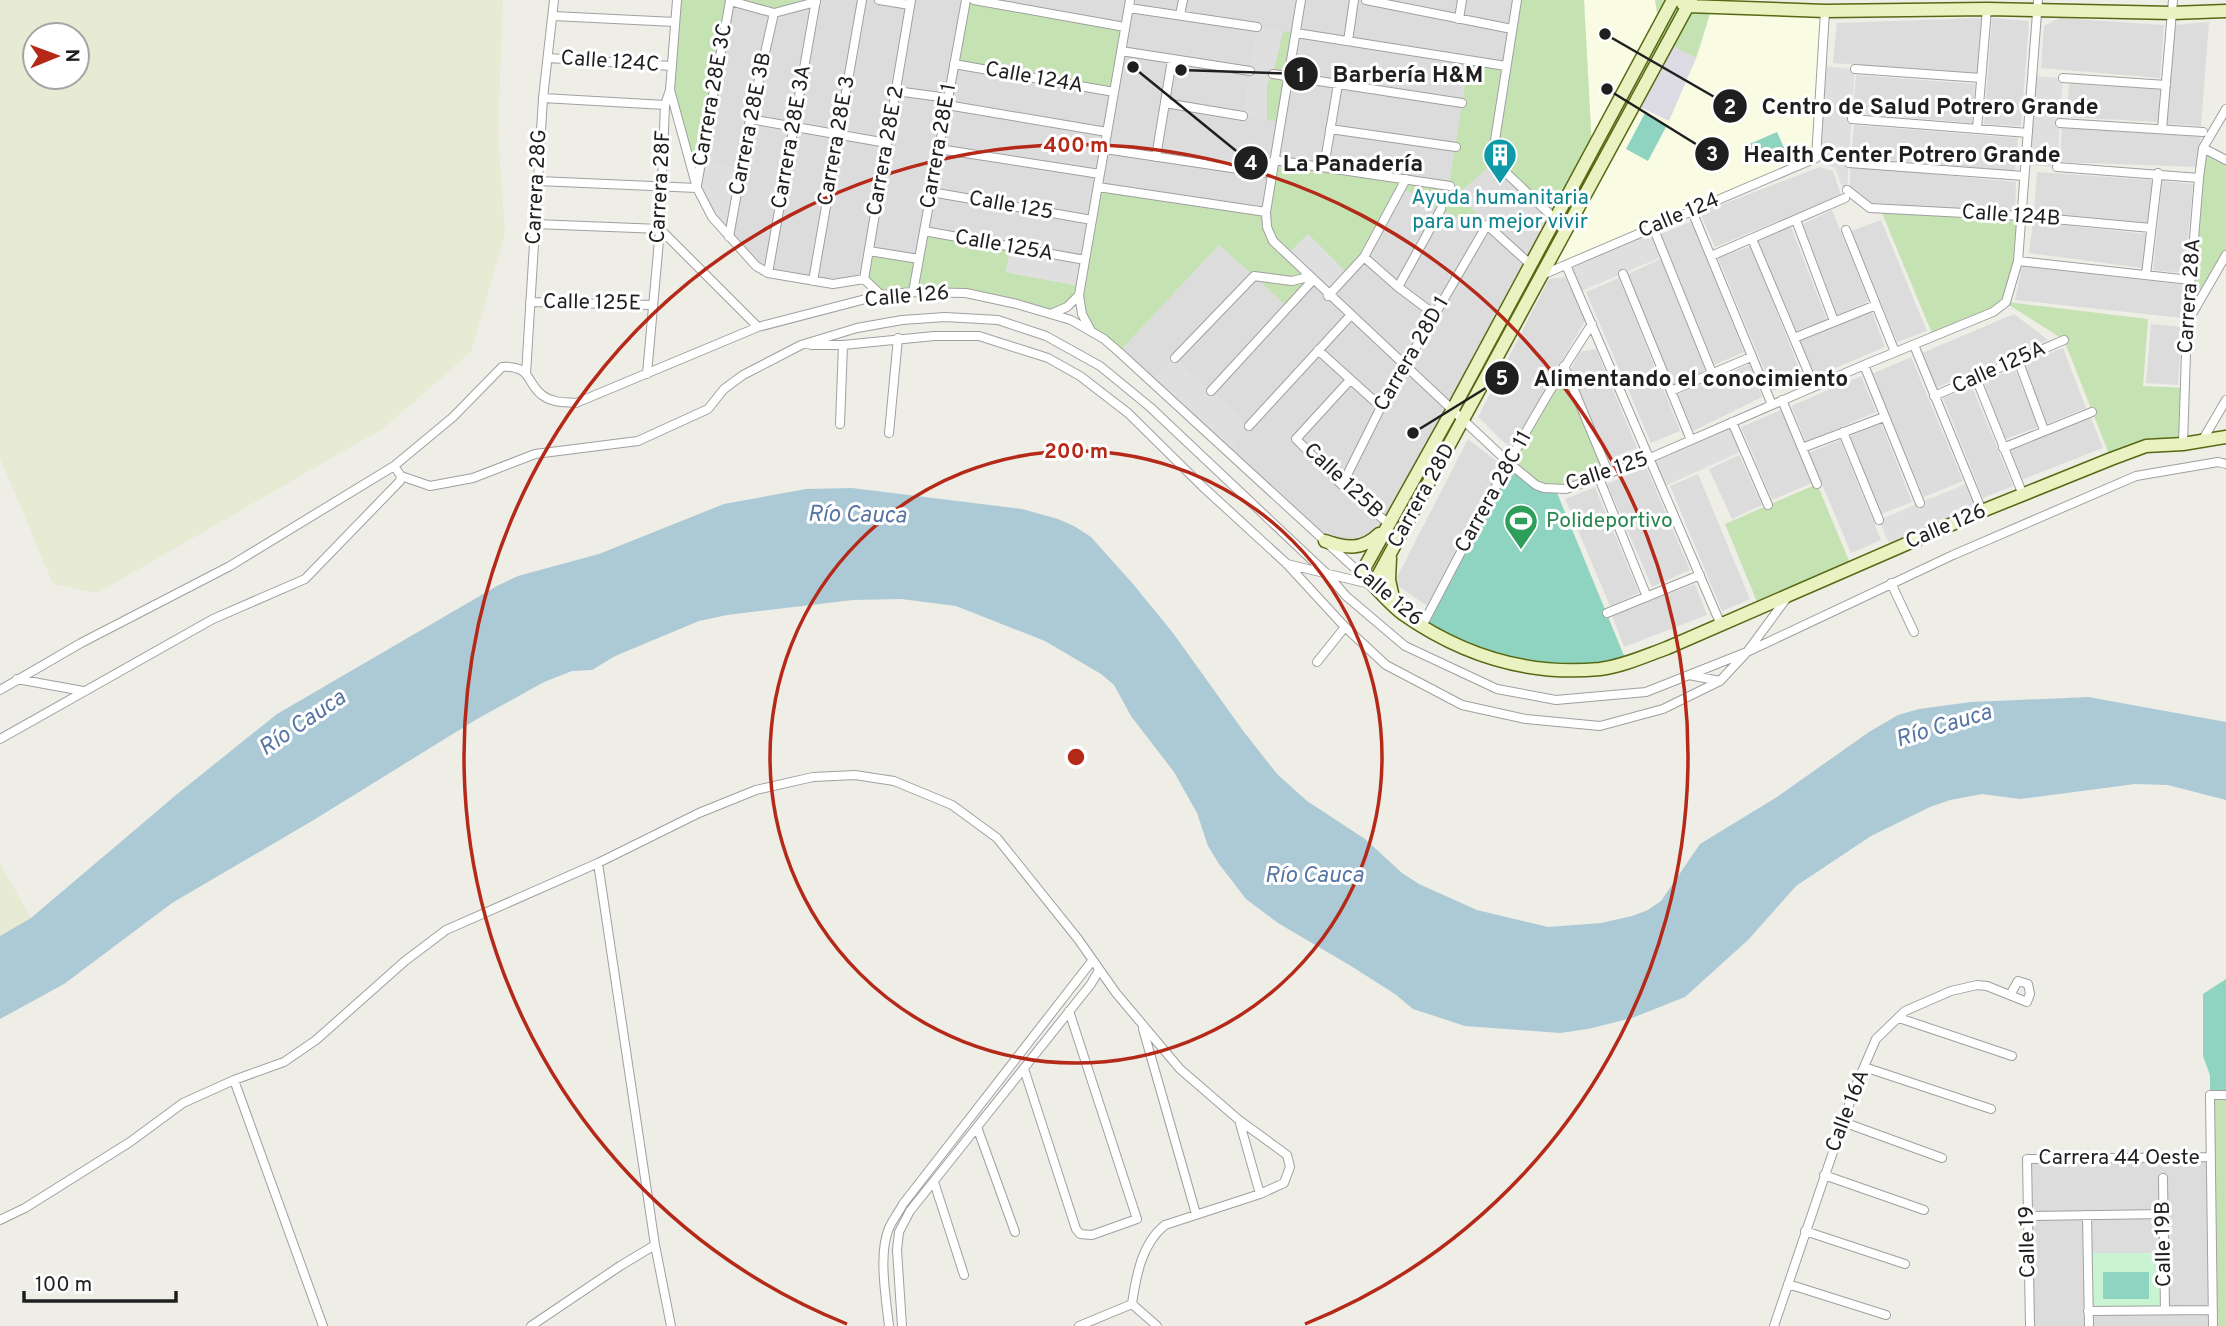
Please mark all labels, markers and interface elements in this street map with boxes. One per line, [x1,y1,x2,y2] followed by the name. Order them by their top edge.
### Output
[21,21,91,91] north arrow
[687,21,739,169] street label: Carrera 28E 3C
[560,45,660,79] street label: Calle 124C
[59,49,83,63] text: N
[724,50,778,198] street label: Carrera 28E 3B
[1284,52,1498,96] callout: Barbería H&M
[983,56,1085,100] street label: Calle 124A
[1333,62,1483,91] text: Barbería H&M
[766,63,818,211] street label: Carrera 28E 3A
[1297,63,1305,90] text: 1
[812,74,862,208] street label: Carrera 28E 3
[915,81,963,211] street label: Carrera 28E 1
[861,84,911,218] street label: Carrera 28E 2
[1713,84,2113,128] callout: Centro de Salud Potrero Grande
[1761,94,2099,123] text: Centro de Salud Potrero Grande
[1724,95,1736,122] text: 2
[520,128,554,246] street label: Carrera 28G
[645,130,677,244] street label: Carrera 28F
[1694,132,2075,176] callout: Health Center Potrero Grande
[1044,133,1108,160] text: 400 m
[1481,136,1519,185] building icon: Ayuda humanitaria para un mejor vivir
[1233,141,1437,185] callout: La Panadería
[1706,142,1718,169] text: 3
[1743,142,2061,171] text: Health Center Potrero Grande
[1244,151,1258,178] text: 4
[1283,151,1423,180] text: La Panadería
[967,185,1055,227] street label: Calle 125
[1411,185,1589,236] place label: Ayuda humanitaria para un mejor vivir
[1634,187,1724,245] street label: Calle 124
[1961,199,2061,233] street label: Calle 124B
[953,224,1055,268] street label: Calle 125A
[2173,237,2207,355] street label: Carrera 28A
[863,280,951,314] street label: Calle 126
[543,289,641,317] street label: Calle 125E
[1368,292,1456,416] street label: Carrera 28D 1
[1948,335,2050,401] street label: Calle 125A
[1485,356,1862,400] callout: Alimentando el conocimiento
[1496,366,1508,393] text: 5
[1534,366,1848,395] text: Alimentando el conocimiento
[1449,426,1539,558] street label: Carrera 28C 11
[1297,437,1389,525] street label: Calle 125B
[1044,439,1108,466] text: 200 m
[1382,439,1462,553] street label: Carrera 28D
[1562,446,1652,498] street label: Calle 125
[1902,498,1990,556] street label: Calle 126
[807,501,907,531] water label: Río Cauca
[1502,502,1540,551] sports icon: Polideportivo
[1546,508,1673,535] place label: Polideportivo
[1346,557,1428,633] street label: Calle 126
[254,684,352,764] water label: Río Cauca
[1892,699,1996,755] water label: Río Cauca
[1064,745,1088,769] centre of rings
[1264,862,1364,891] water label: Río Cauca
[1820,1066,1876,1156] street label: Calle 16A
[2038,1145,2200,1172] street label: Carrera 44 Oeste
[2150,1201,2178,1287] street label: Calle 19B
[2014,1206,2042,1278] street label: Calle 19
[24,1260,177,1304] scale bar
[35,1272,92,1299] text: 100 m

